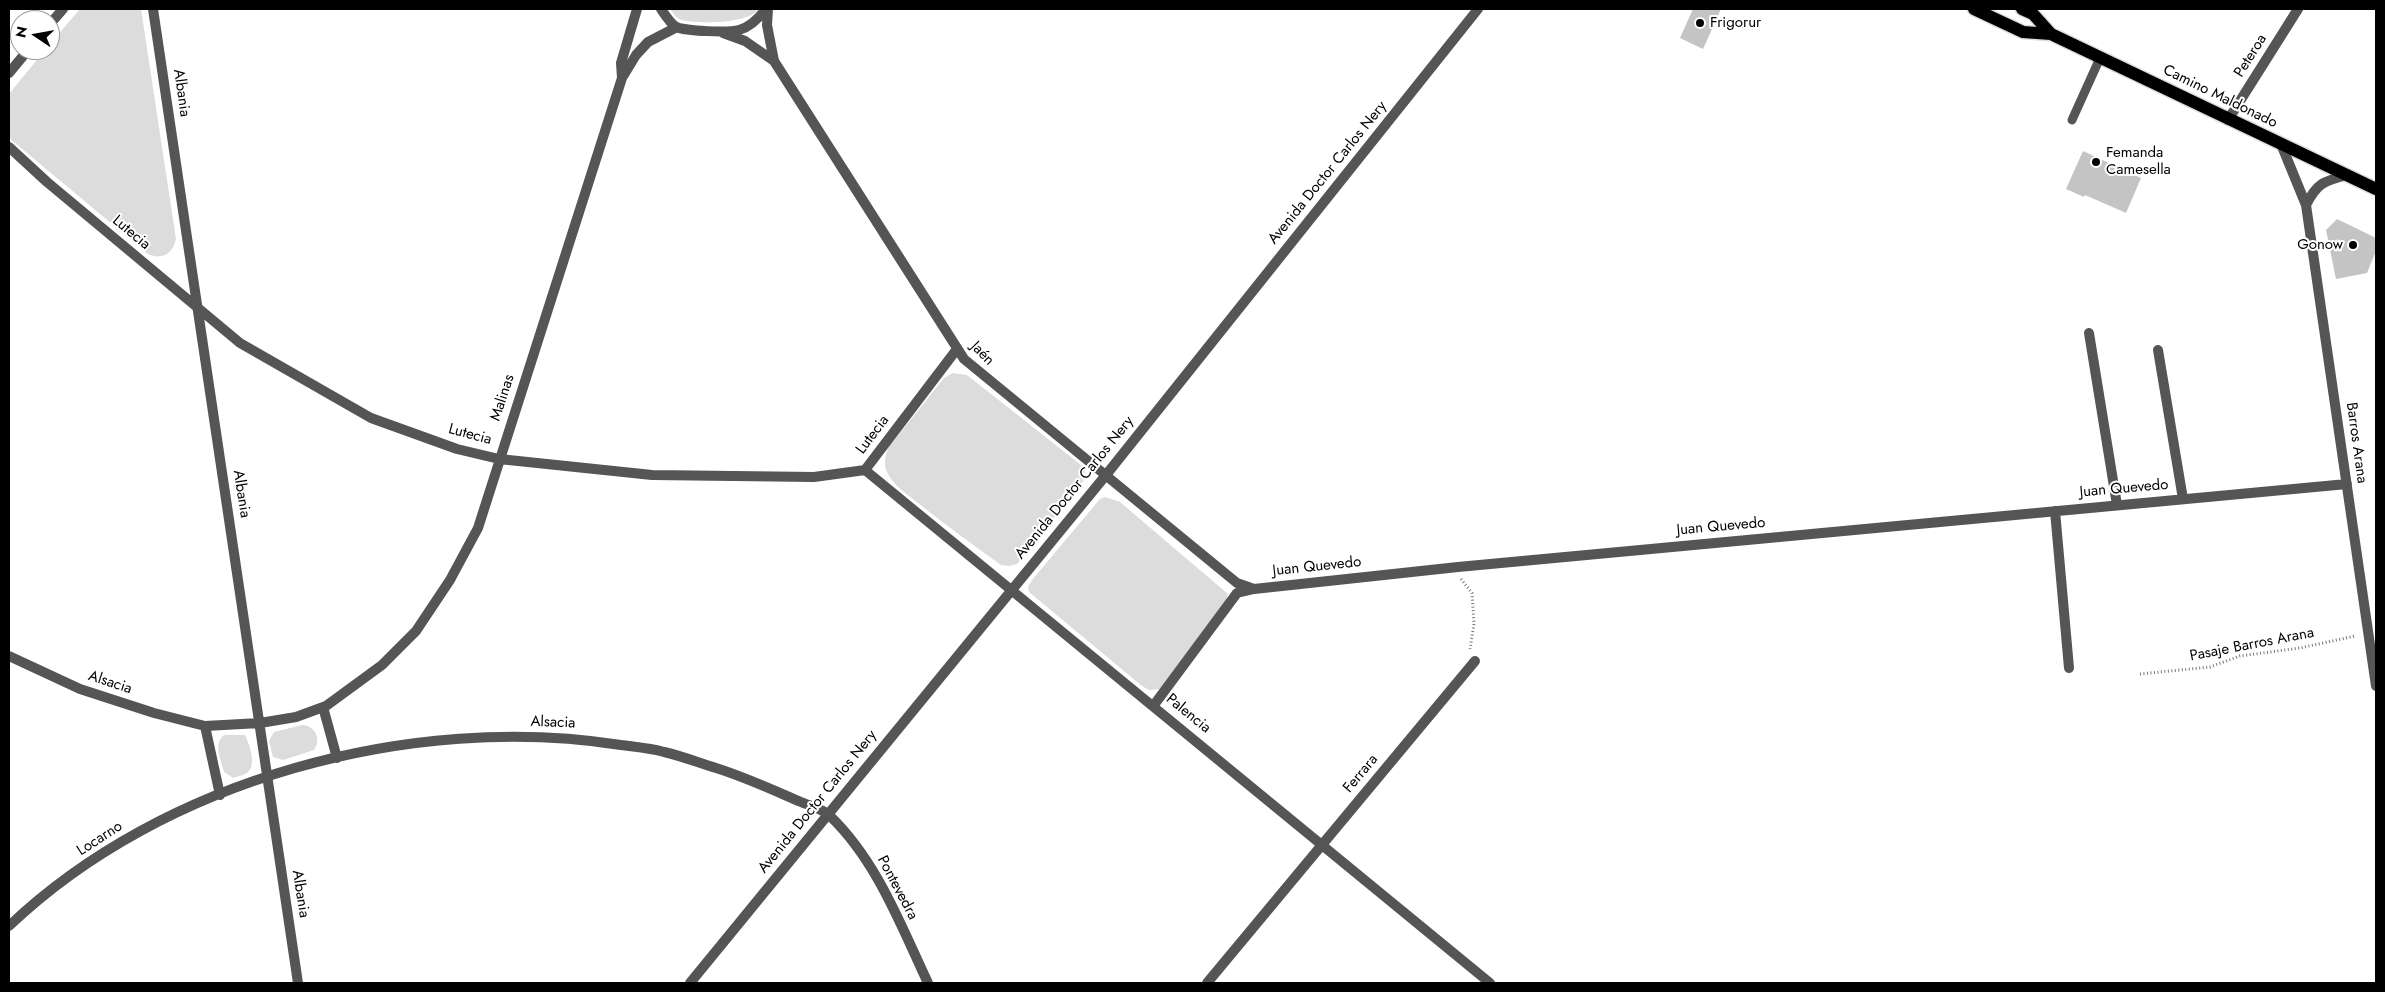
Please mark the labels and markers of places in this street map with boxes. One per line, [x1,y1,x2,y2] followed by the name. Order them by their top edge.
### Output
[1710,14,1761,32] place label: Frigorur
[1694,17,1706,29] marker: Frigorur
[2106,144,2171,179] place label: Femanda Camesella
[2090,156,2102,168] marker: Femanda Camesella
[2297,236,2343,254] place label: Gonow
[2347,239,2359,251] marker: Gonow

